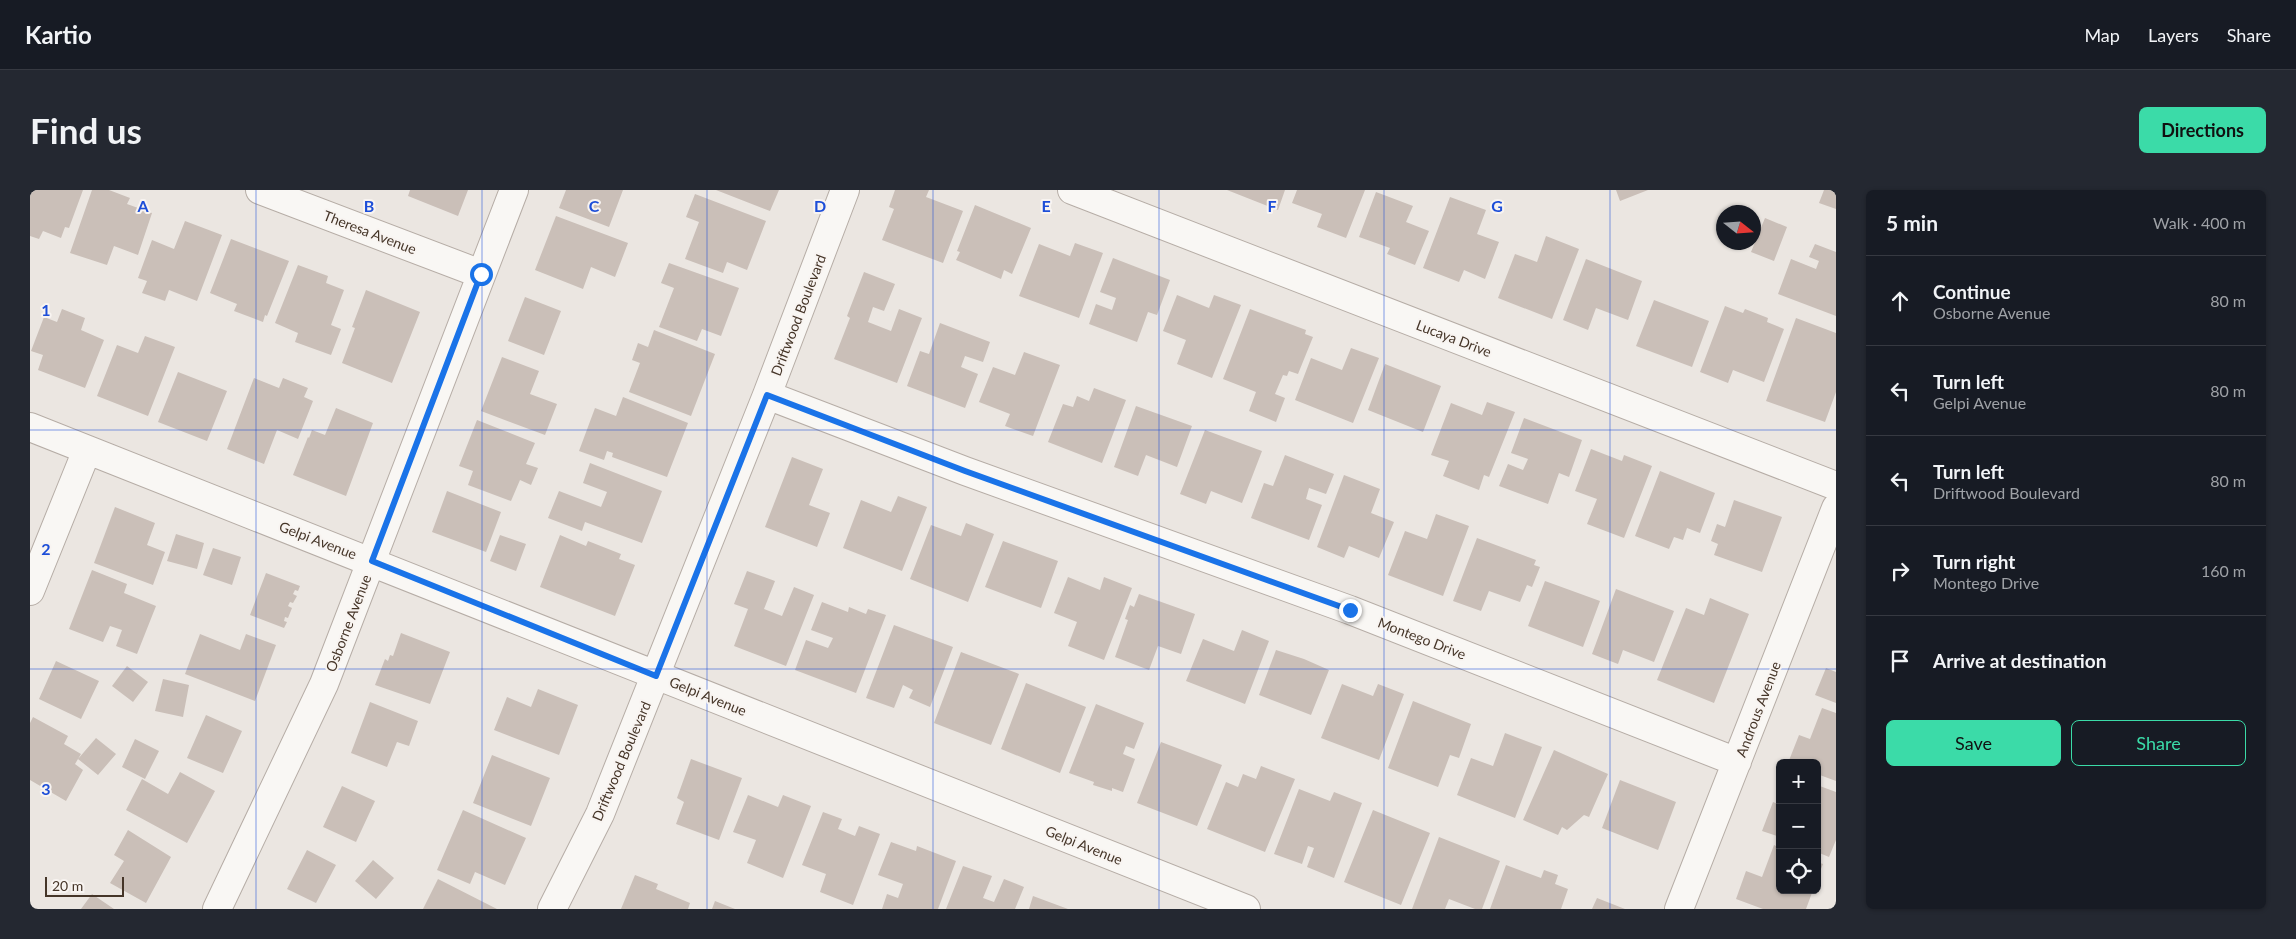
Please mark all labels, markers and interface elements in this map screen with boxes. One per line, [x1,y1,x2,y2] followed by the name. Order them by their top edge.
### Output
[25,20,92,49] text: Kartio
[2084,24,2120,46] text: Map
[2148,24,2199,46] text: Layers
[2227,24,2271,46] text: Share
[2139,107,2266,153] button: Directions
[30,109,142,151] text: Find us
[136,196,149,215] text: A
[364,196,374,215] text: B
[589,196,600,215] text: C
[814,196,826,215] text: D
[1041,196,1051,215] text: E
[1267,196,1277,215] text: F
[1491,196,1503,215] text: G
[1716,205,1761,250] north arrow
[321,206,419,258] street label: Theresa Avenue
[1886,210,1938,235] text: 5 min
[2153,213,2246,232] text: Walk · 400 m
[767,252,829,378] street label: Driftwood Boulevard
[470,263,493,286] route start
[1933,280,2011,303] text: Continue
[1886,287,1914,315] icon: ahead
[2210,291,2246,310] text: 80 m
[41,300,51,319] text: 1
[1933,303,2050,322] text: Osborne Avenue
[1414,316,1494,360] street label: Lucaya Drive
[1933,370,2004,393] text: Turn left
[1886,377,1914,405] icon: left
[2210,381,2246,400] text: 80 m
[1933,393,2026,412] text: Gelpi Avenue
[1933,460,2004,483] text: Turn left
[1886,467,1914,495] icon: left
[2210,471,2246,490] text: 80 m
[1933,483,2080,502] text: Driftwood Boulevard
[277,517,359,563] street label: Gelpi Avenue
[41,539,51,558] text: 2
[1933,550,2015,573] text: Turn right
[1886,557,1914,585] icon: right
[2201,561,2246,580] text: 160 m
[322,572,374,674] street label: Osborne Avenue
[1933,573,2039,592] text: Montego Drive
[1339,599,1362,622] route end
[1376,613,1468,663] street label: Montego Drive
[1886,647,1914,675] icon: arrive
[1933,649,2106,672] text: Arrive at destination
[1732,659,1784,759] street label: Androus Avenue
[667,673,749,719] street label: Gelpi Avenue
[588,698,654,824] street label: Driftwood Boulevard
[1886,720,2061,766] button: Save
[2071,720,2246,766] button: Share
[1776,759,1821,894] map controls
[1776,759,1821,804] button: +
[41,779,51,798] text: 3
[1776,804,1821,849] button: −
[1043,822,1125,868] street label: Gelpi Avenue
[1776,849,1821,894] button: locate
[45,874,124,897] scale bar
[52,877,83,894] text: 20 m

